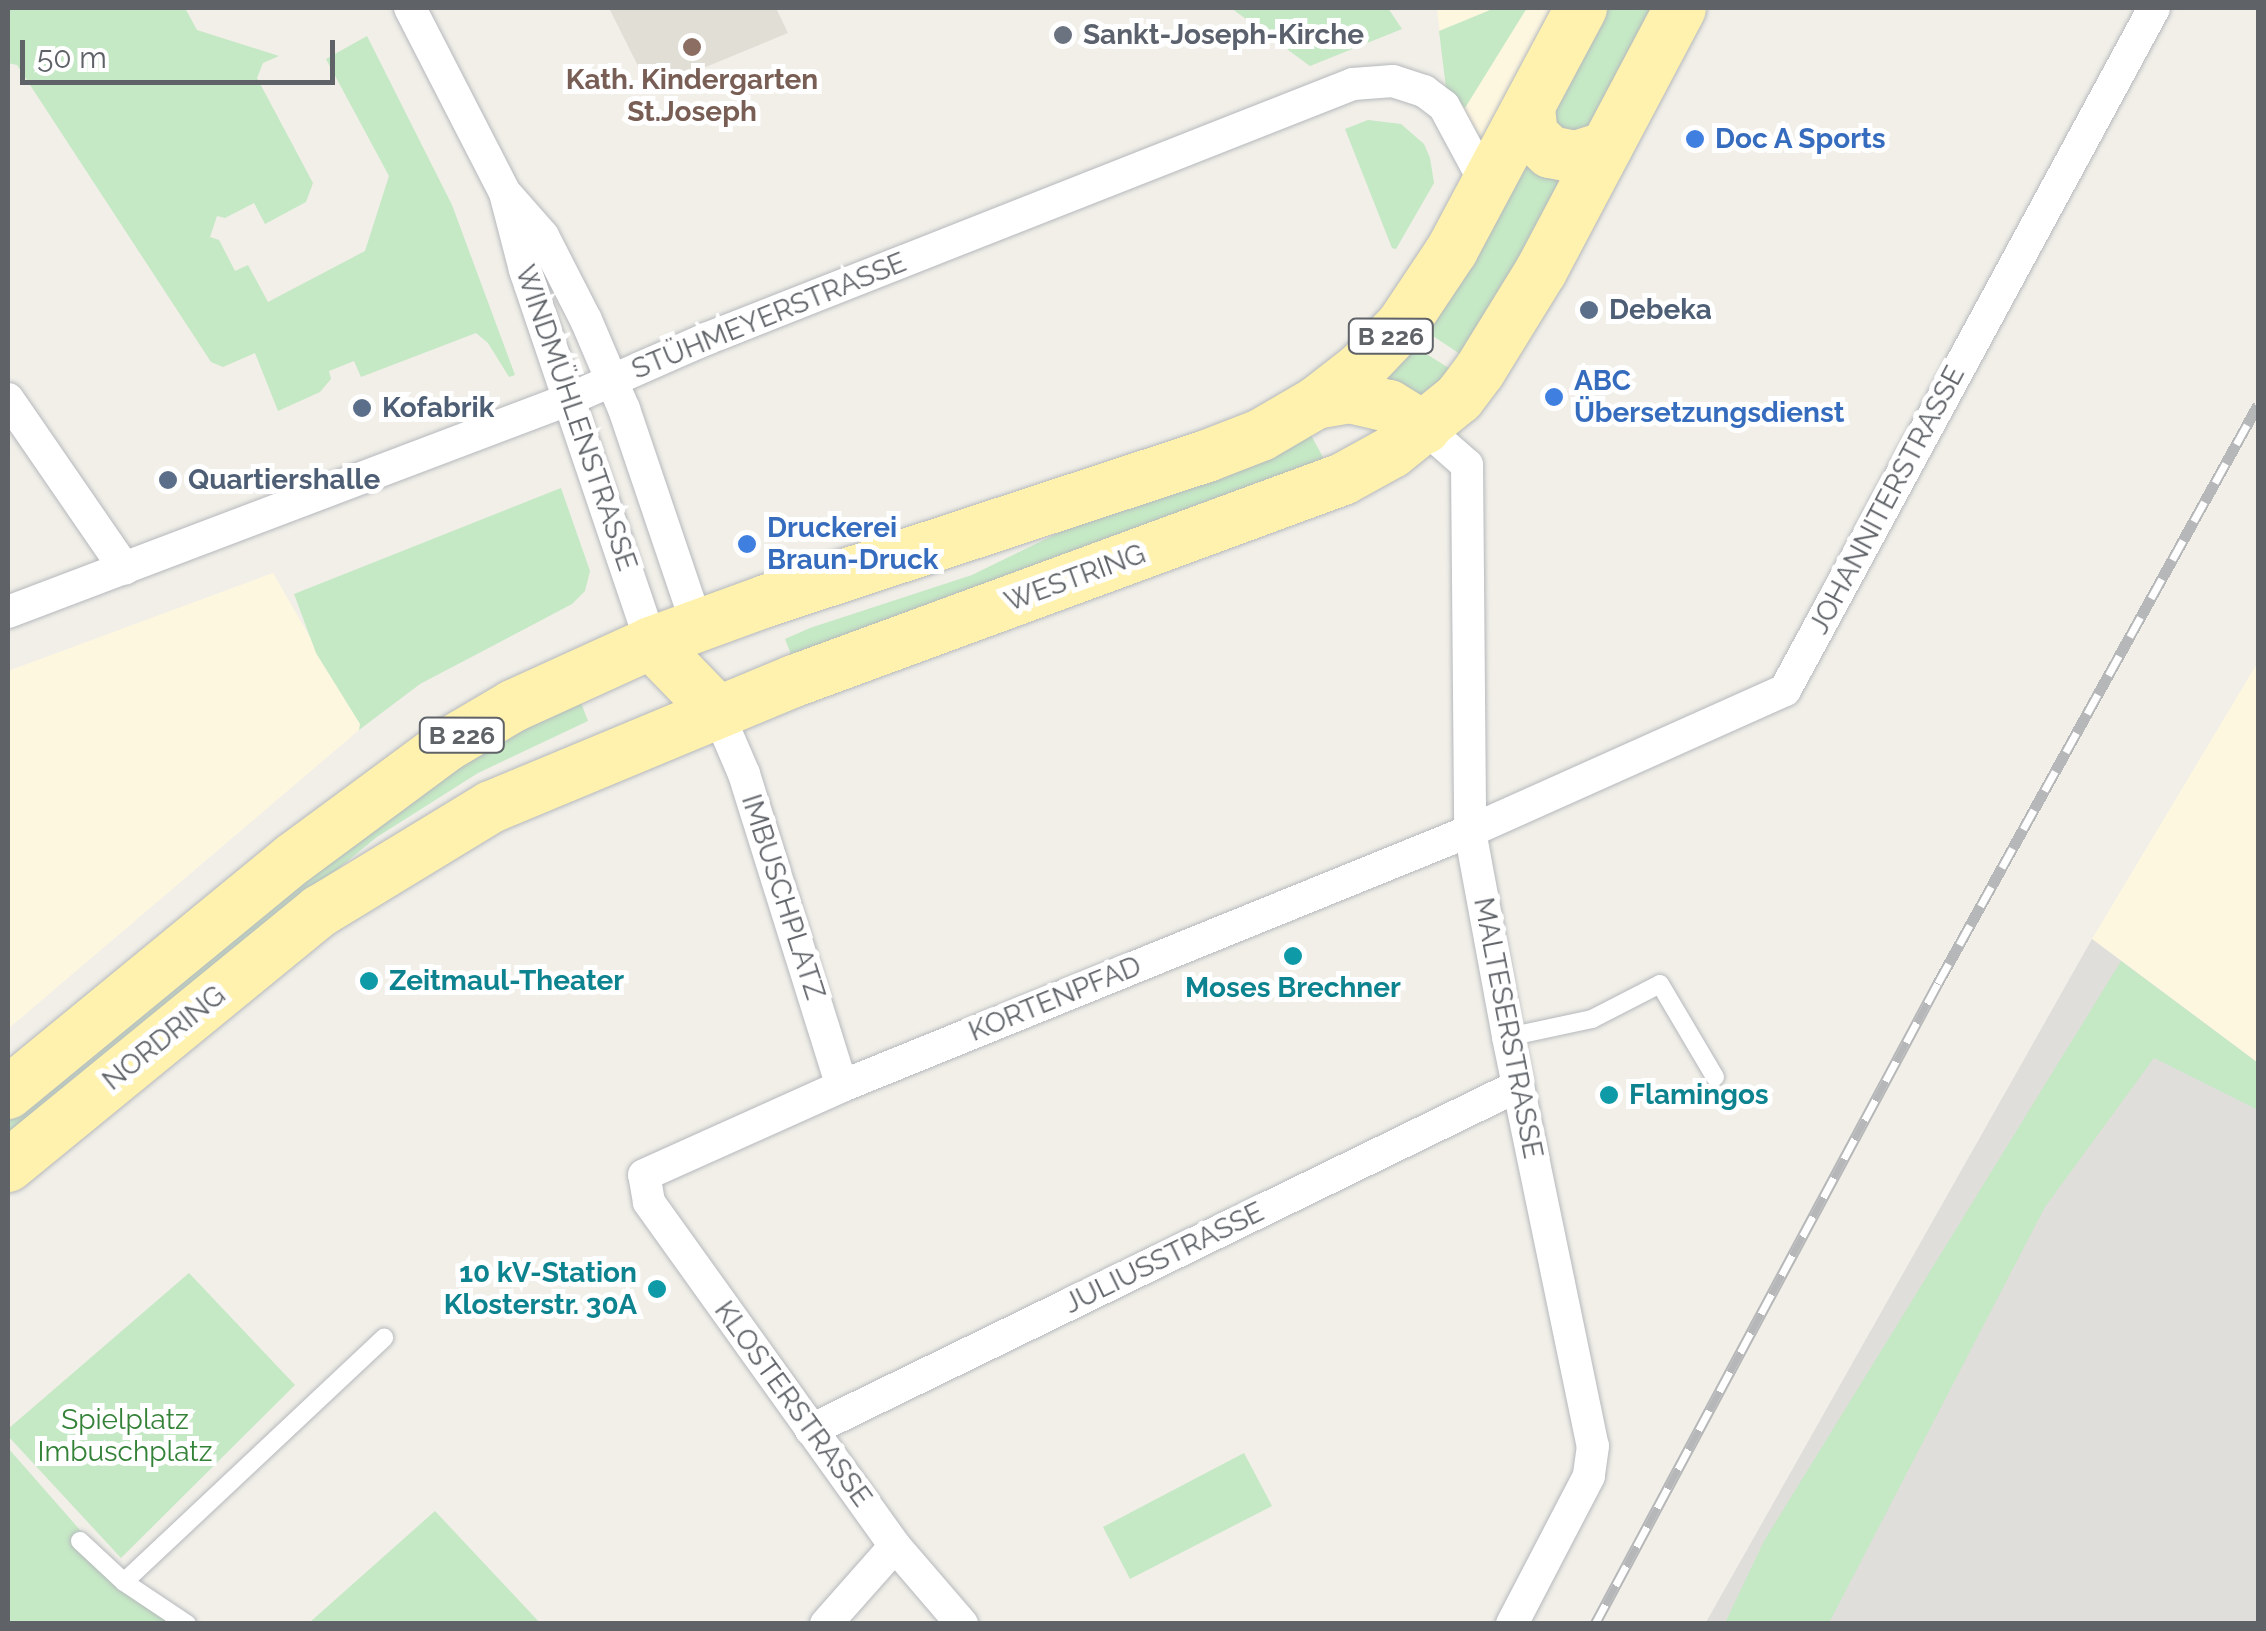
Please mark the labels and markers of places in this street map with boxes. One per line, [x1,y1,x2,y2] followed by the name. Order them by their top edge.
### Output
[1083,18,1364,52] place label: Sankt-Joseph-Kirche
[1052,24,1074,46] marker: Sankt-Joseph-Kirche
[681,36,703,58] marker: Kath. Kindergarten St.Joseph
[566,63,818,129] place label: Kath. Kindergarten St.Joseph
[1715,122,1887,156] place label: Doc A Sports
[1684,128,1706,150] marker: Doc A Sports
[1609,293,1712,327] place label: Debeka
[1578,299,1600,321] marker: Debeka
[1574,364,1844,430] place label: ABC Übersetzungsdienst
[1543,386,1565,408] marker: ABC Übersetzungsdienst
[382,391,494,425] place label: Kofabrik
[351,397,373,419] marker: Kofabrik
[188,463,380,497] place label: Quartiershalle
[157,469,179,491] marker: Quartiershalle
[767,511,938,577] place label: Druckerei Braun-Druck
[736,533,758,555] marker: Druckerei Braun-Druck
[1282,945,1304,967] marker: Moses Brechner
[389,964,624,998] place label: Zeitmaul-Theater
[358,970,380,992] marker: Zeitmaul-Theater
[1185,971,1401,1005] place label: Moses Brechner
[1629,1078,1769,1112] place label: Flamingos
[1598,1084,1620,1106] marker: Flamingos
[444,1256,637,1322] place label: 10 kV-Station Klosterstr. 30A
[646,1278,668,1300] marker: 10 kV-Station Klosterstr. 30A

